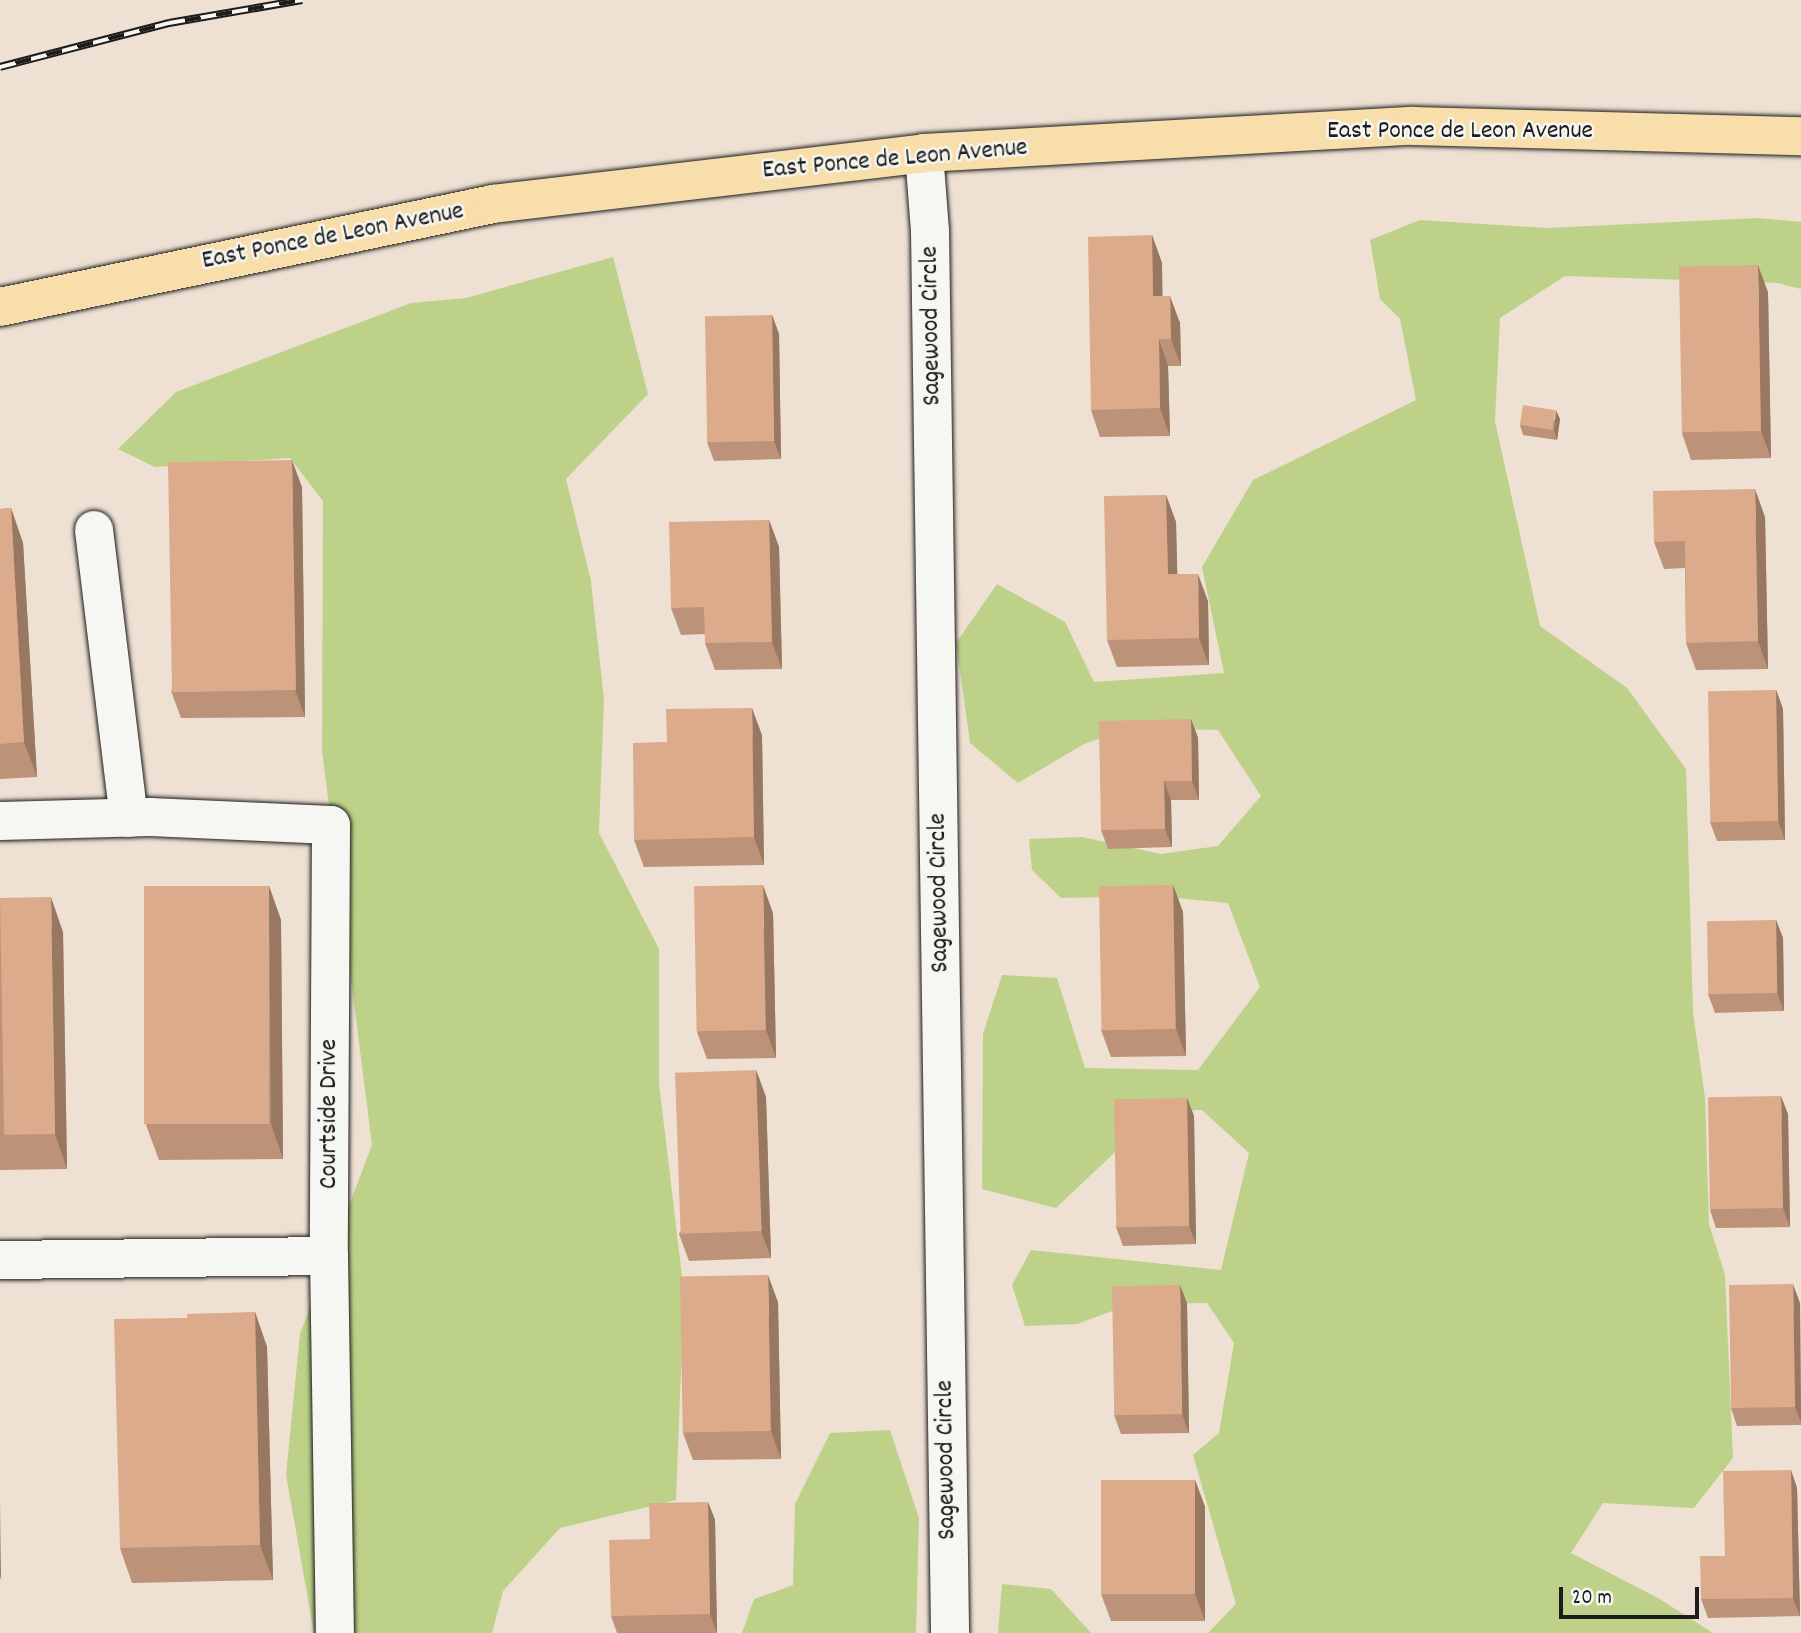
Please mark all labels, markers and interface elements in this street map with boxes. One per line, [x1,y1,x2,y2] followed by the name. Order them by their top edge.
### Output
[1327,116,1593,148] street label: East Ponce de Leon Avenue
[761,133,1029,187] street label: East Ponce de Leon Avenue
[199,196,467,278] street label: East Ponce de Leon Avenue
[915,246,949,406] street label: Sagewood Circle
[923,813,957,973] street label: Sagewood Circle
[314,1039,346,1189] street label: Courtside Drive
[930,1380,964,1540] street label: Sagewood Circle
[1563,1574,1703,1618] scale bar
[1572,1584,1612,1614] text: 20 m

